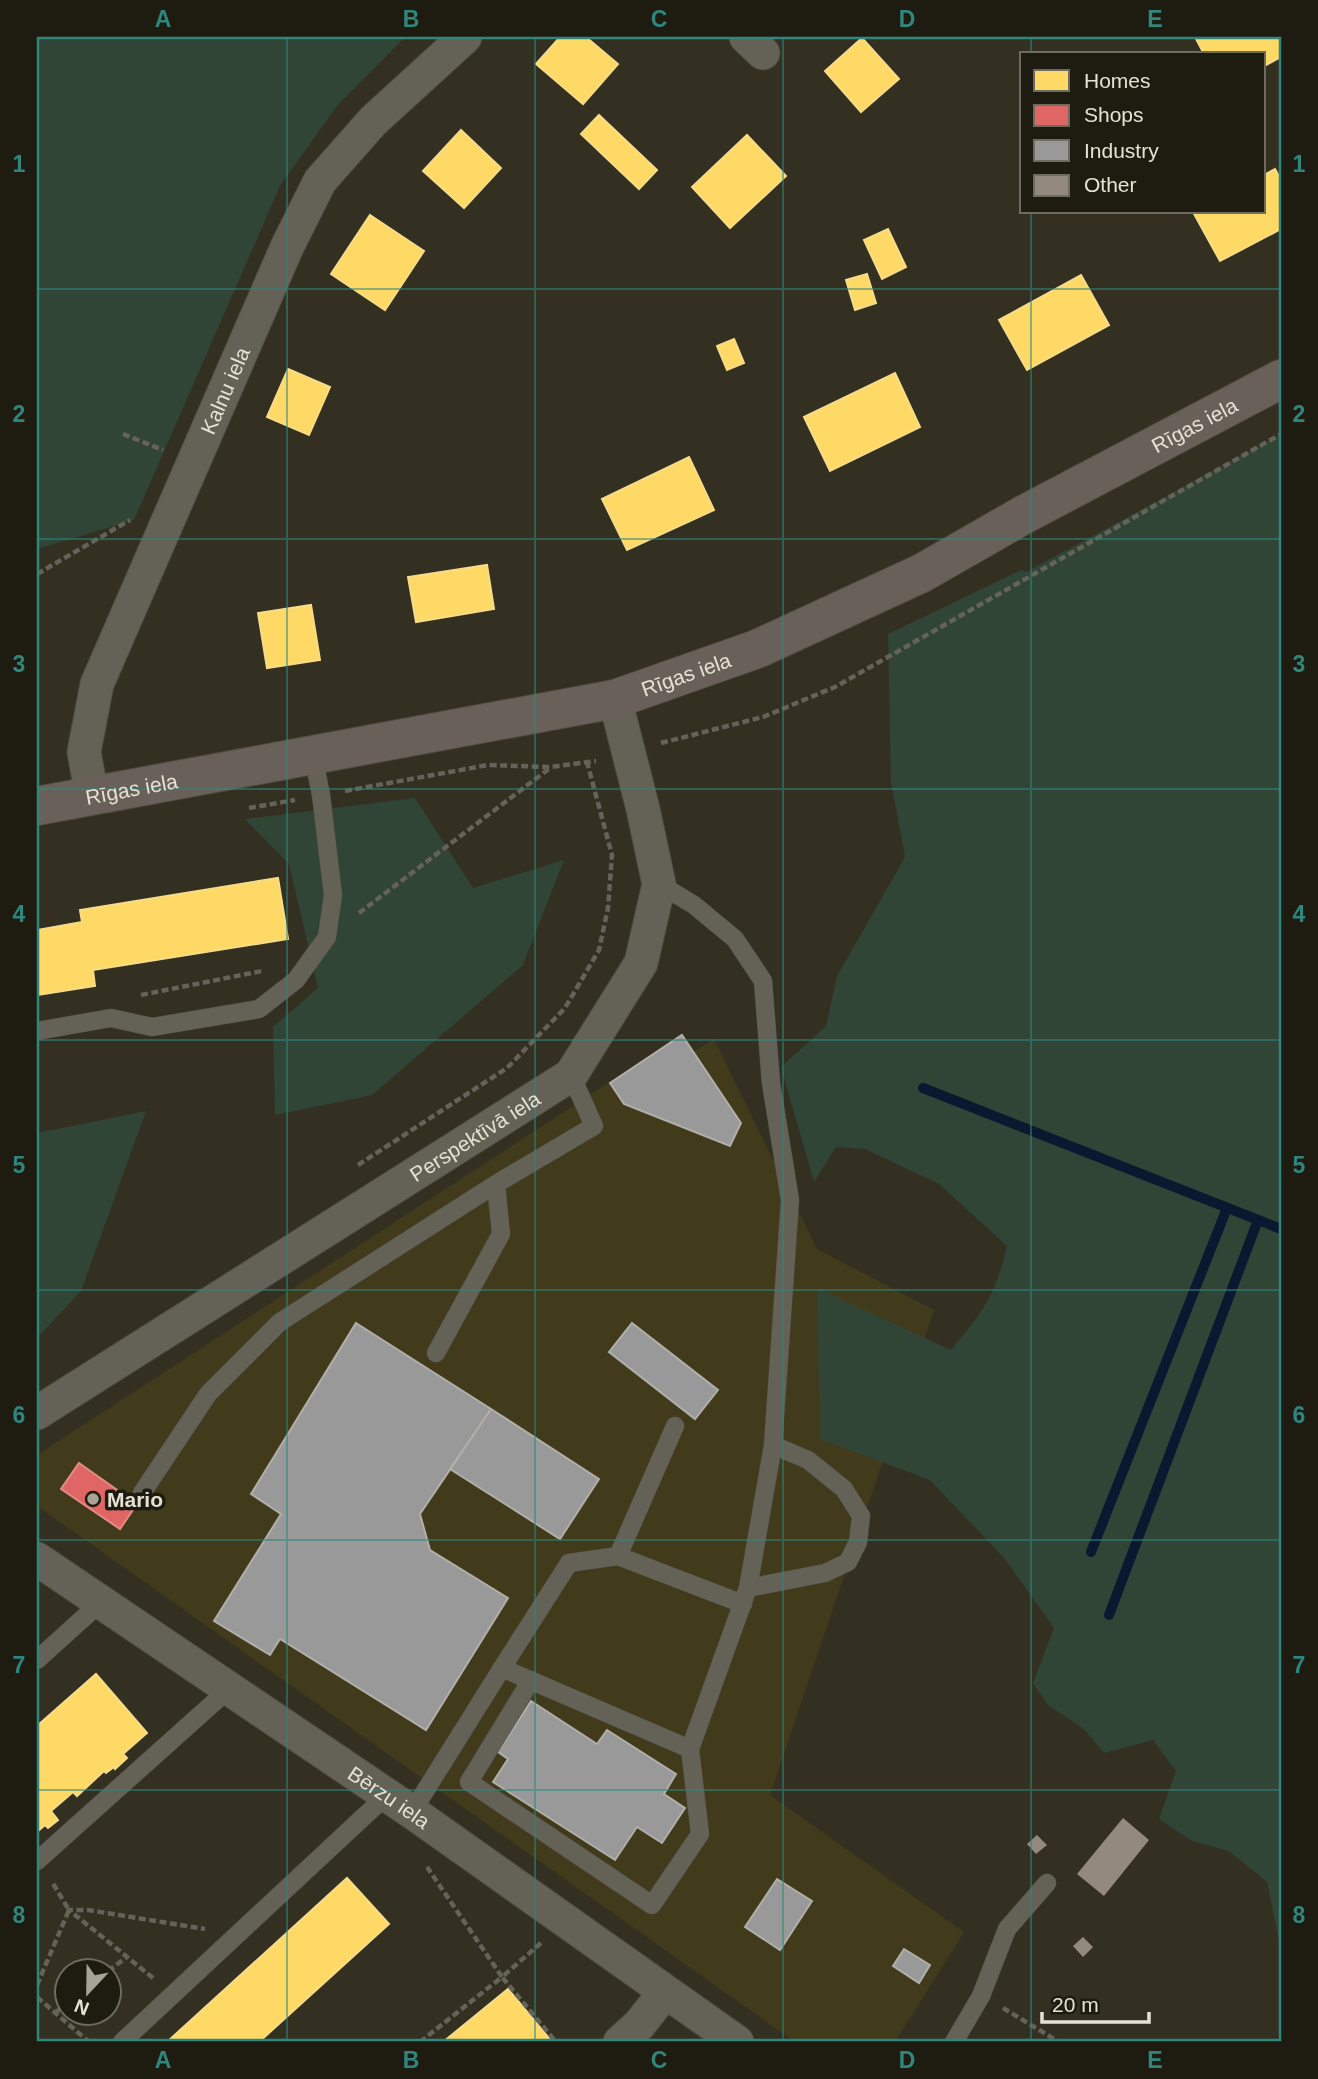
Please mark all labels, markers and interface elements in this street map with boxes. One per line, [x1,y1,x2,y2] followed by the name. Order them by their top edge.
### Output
[155,6,171,32] text: A
[403,6,419,32] text: B
[651,6,667,32] text: C
[899,6,915,32] text: D
[1147,6,1163,32] text: E
[1020,52,1266,214] legend
[1084,69,1151,92] text: Homes
[1084,103,1144,126] text: Shops
[1084,139,1159,162] text: Industry
[13,151,26,177] text: 1
[1293,151,1306,177] text: 1
[1084,173,1137,196] text: Other
[196,343,254,437] street label: Kalnu iela
[1147,393,1241,457] street label: Rīgas iela
[13,401,25,427] text: 2
[1293,401,1305,427] text: 2
[638,648,734,700] street label: Rīgas iela
[13,651,25,677] text: 3
[1293,651,1305,677] text: 3
[83,769,180,808] street label: Rīgas iela
[13,901,26,927] text: 4
[1293,901,1306,927] text: 4
[405,1086,544,1186] street label: Perspektīvā iela
[13,1152,26,1178] text: 5
[1293,1152,1306,1178] text: 5
[13,1402,25,1428] text: 6
[1293,1402,1305,1428] text: 6
[107,1488,163,1511] place label: Mario
[85,1491,101,1507] marker: Mario
[13,1652,25,1678] text: 7
[1293,1652,1305,1678] text: 7
[344,1761,435,1833] street label: Bērzu iela
[13,1902,26,1928] text: 8
[1293,1902,1306,1928] text: 8
[52,1956,122,2026] north arrow
[1042,1981,1148,2025] scale bar
[1052,1993,1099,2016] text: 20 m
[72,1995,92,2020] text: N
[155,2047,171,2073] text: A
[403,2047,419,2073] text: B
[651,2047,667,2073] text: C
[899,2047,915,2073] text: D
[1147,2047,1163,2073] text: E

